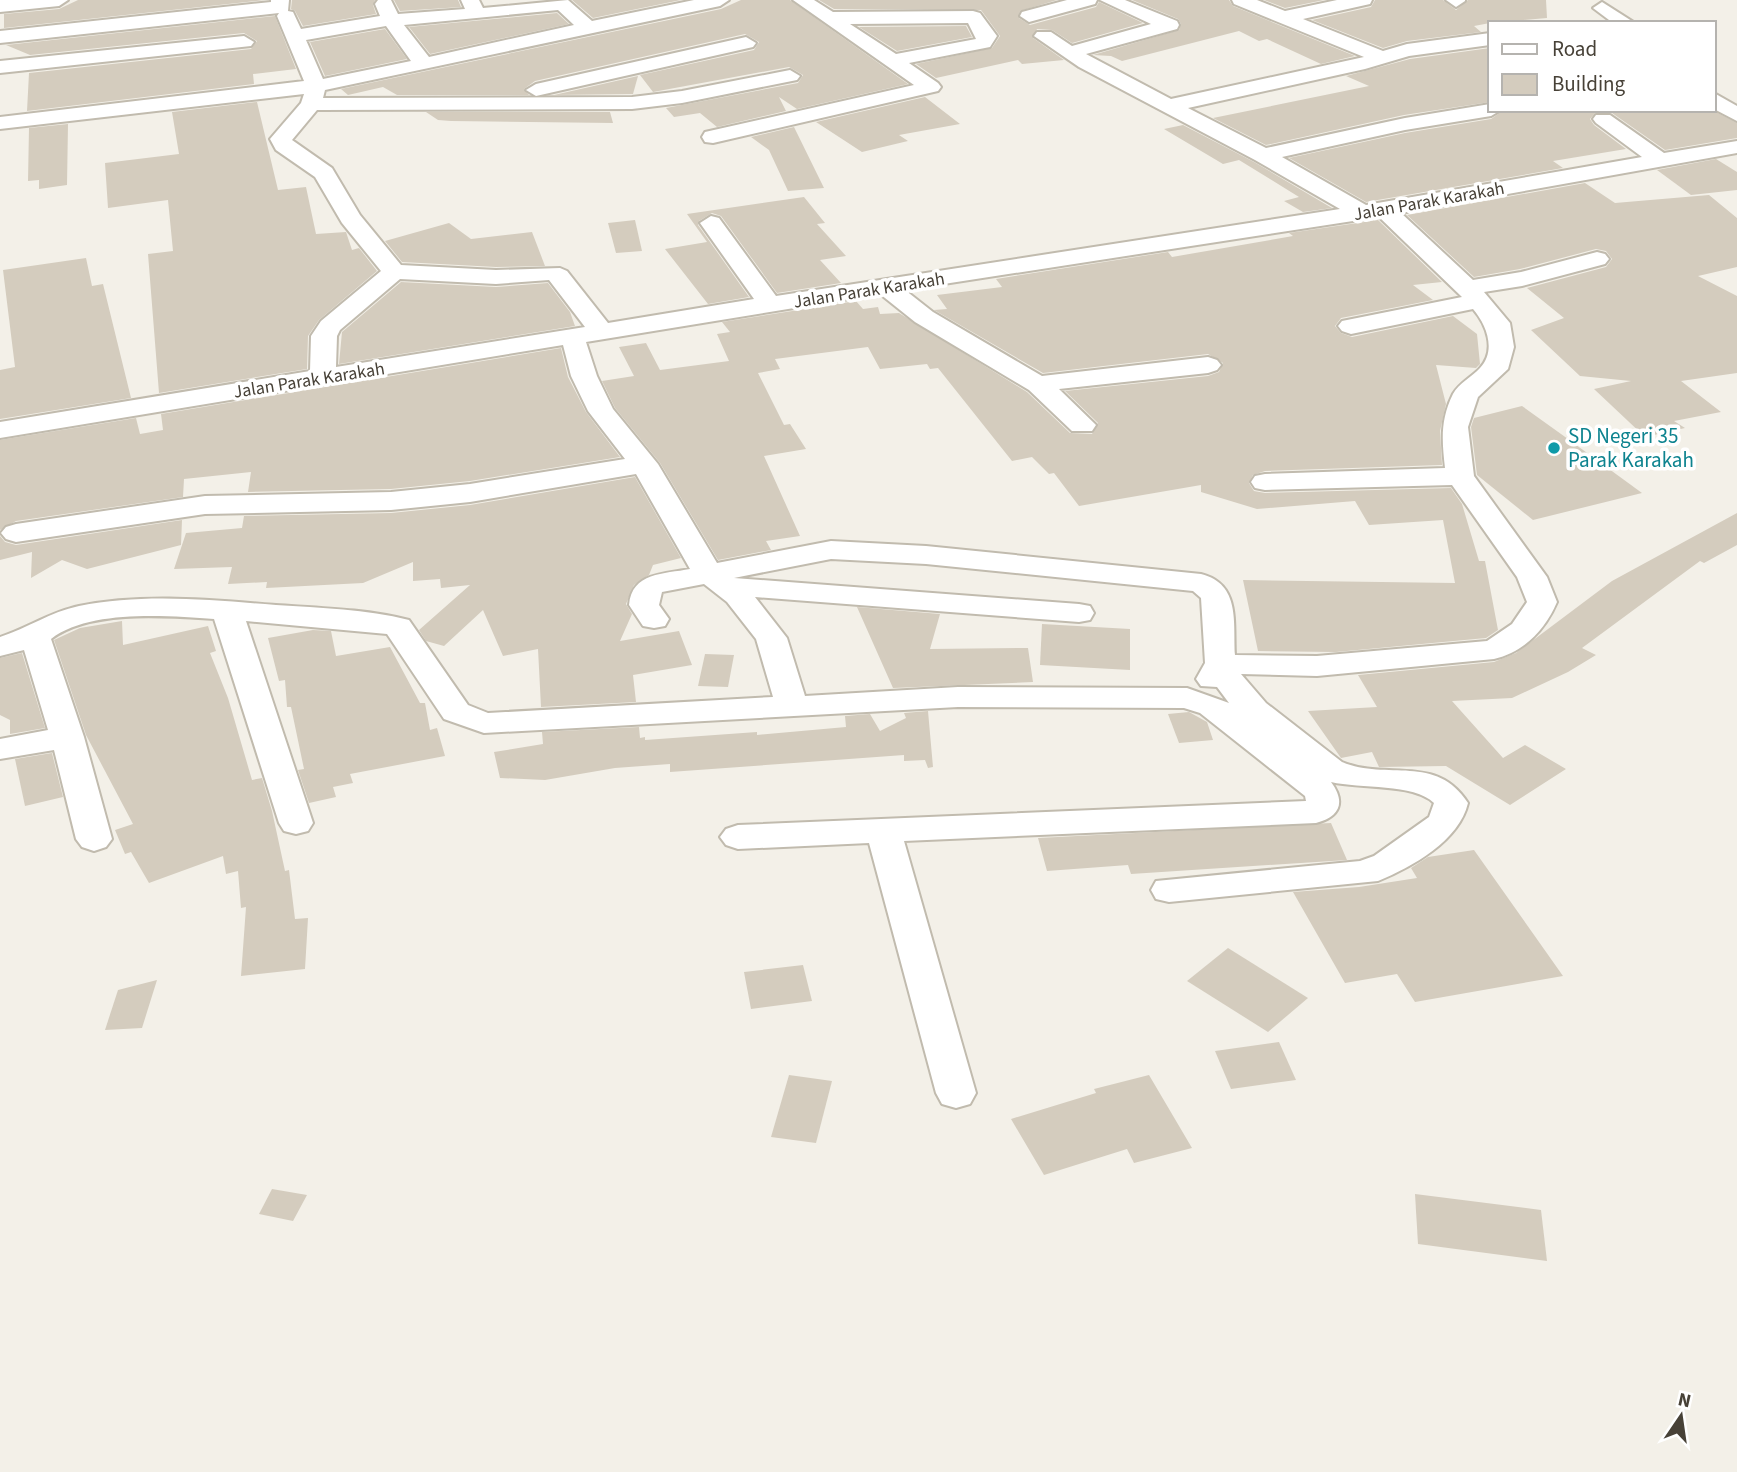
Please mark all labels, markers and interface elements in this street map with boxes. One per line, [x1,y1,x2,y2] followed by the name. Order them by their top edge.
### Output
[1488,21,1716,112] legend
[1552,34,1597,64] text: Road
[1552,69,1626,99] text: Building
[1352,176,1506,227] street label: Jalan Parak Karakah
[792,266,946,315] street label: Jalan Parak Karakah
[232,356,386,405] street label: Jalan Parak Karakah
[1568,421,1694,475] place label: SD Negeri 35 Parak Karakah
[1546,440,1562,456] marker: SD Negeri 35 Parak Karakah
[1646,1381,1716,1451] north arrow
[1675,1386,1694,1415] text: N

